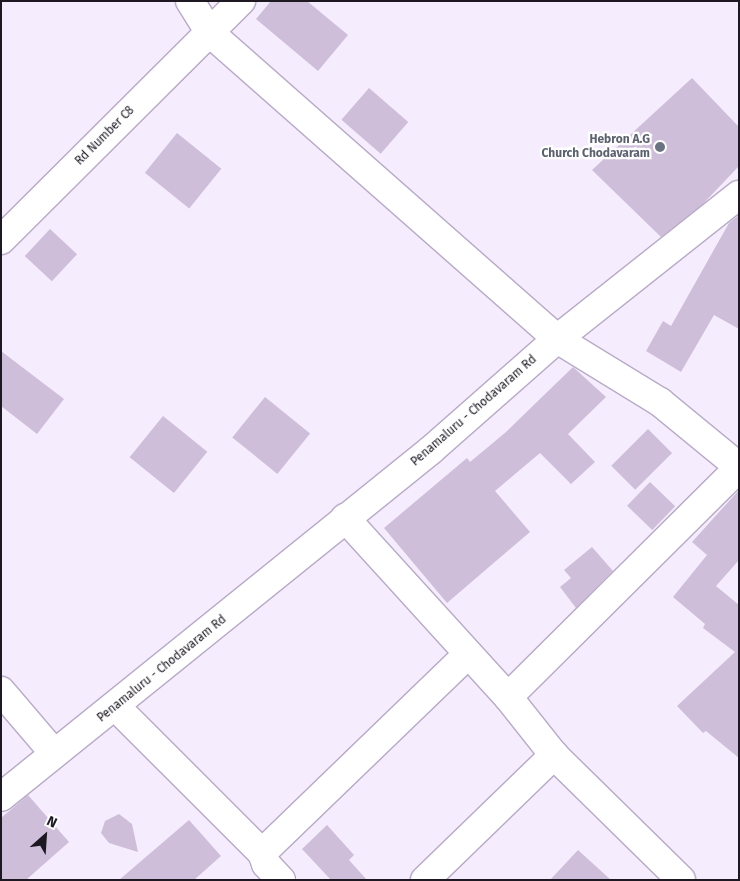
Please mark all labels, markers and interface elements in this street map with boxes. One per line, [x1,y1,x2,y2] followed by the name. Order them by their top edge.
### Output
[73,104,137,168] street label: Rd Number C8
[542,133,650,161] place label: Hebron A.G Church Chodavaram
[654,141,666,153] marker: Hebron A.G Church Chodavaram
[408,353,540,469] street label: Penamaluru - Chodavaram Rd
[95,613,229,725] street label: Penamaluru - Chodavaram Rd
[20,811,70,861] north arrow
[44,812,60,832] text: N

